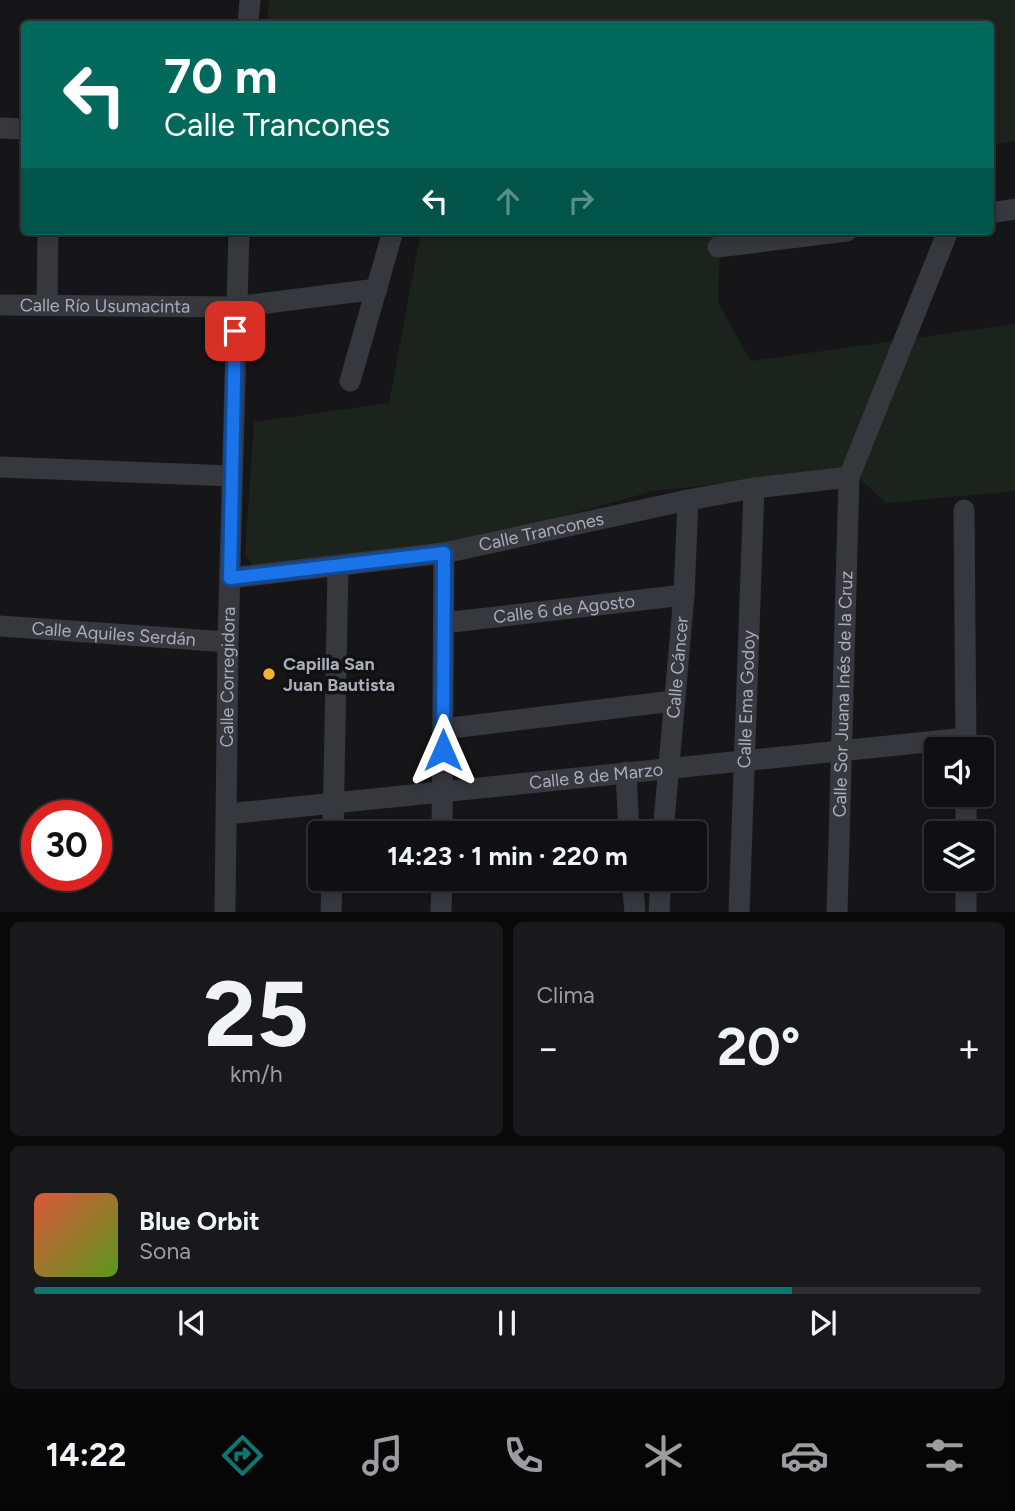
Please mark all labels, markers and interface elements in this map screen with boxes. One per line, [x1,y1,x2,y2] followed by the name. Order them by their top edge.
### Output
[164,46,277,105] text: 70 m
[49,49,140,140] icon: left
[164,106,390,144] text: Calle Trancones
[416,182,454,220] icon: left
[489,182,527,220] icon: ahead
[562,182,600,220] icon: right
[20,294,190,318] street label: Calle Río Usumacinta
[205,301,265,361] pin
[216,312,254,350] icon: arrive
[477,508,606,556] street label: Calle Trancones
[829,570,857,818] street label: Calle Sor Juana Inés de la Cruz
[492,590,636,628] street label: Calle 6 de Agosto
[216,606,240,748] street label: Calle Corregidora
[662,616,693,720] street label: Calle Cáncer
[31,617,197,651] street label: Calle Aquiles Serdán
[733,629,760,769] street label: Calle Ema Godoy
[283,653,395,696] place label: Capilla San Juan Bautista
[261,666,277,682] marker: Capilla San Juan Bautista
[406,713,480,787] position arrow
[924,737,994,891] map controls
[924,737,994,807] button: sound
[528,758,664,794] street label: Calle 8 de Marzo
[21,800,112,891] speed limit sign: 30
[924,821,994,891] button: layers
[387,840,628,872] text: 14:23 · 1 min · 220 m
[203,960,309,1069] text: 25
[537,981,595,1009] text: Clima
[717,1016,800,1078] text: 20°
[537,1025,560,1071] text: −
[957,1025,981,1071] text: +
[230,1060,283,1088] text: km/h
[139,1205,260,1237] text: Blue Orbit
[139,1237,191,1265] text: Sona
[173,1304,211,1342] icon: previous
[488,1304,526,1342] icon: pause
[804,1304,842,1342] icon: next
[218,1431,267,1480] icon: directions
[358,1431,407,1480] icon: music
[499,1431,548,1480] icon: phone
[639,1431,688,1480] icon: climate
[780,1431,829,1480] icon: car
[920,1431,969,1480] icon: filters
[46,1436,126,1474] text: 14:22

